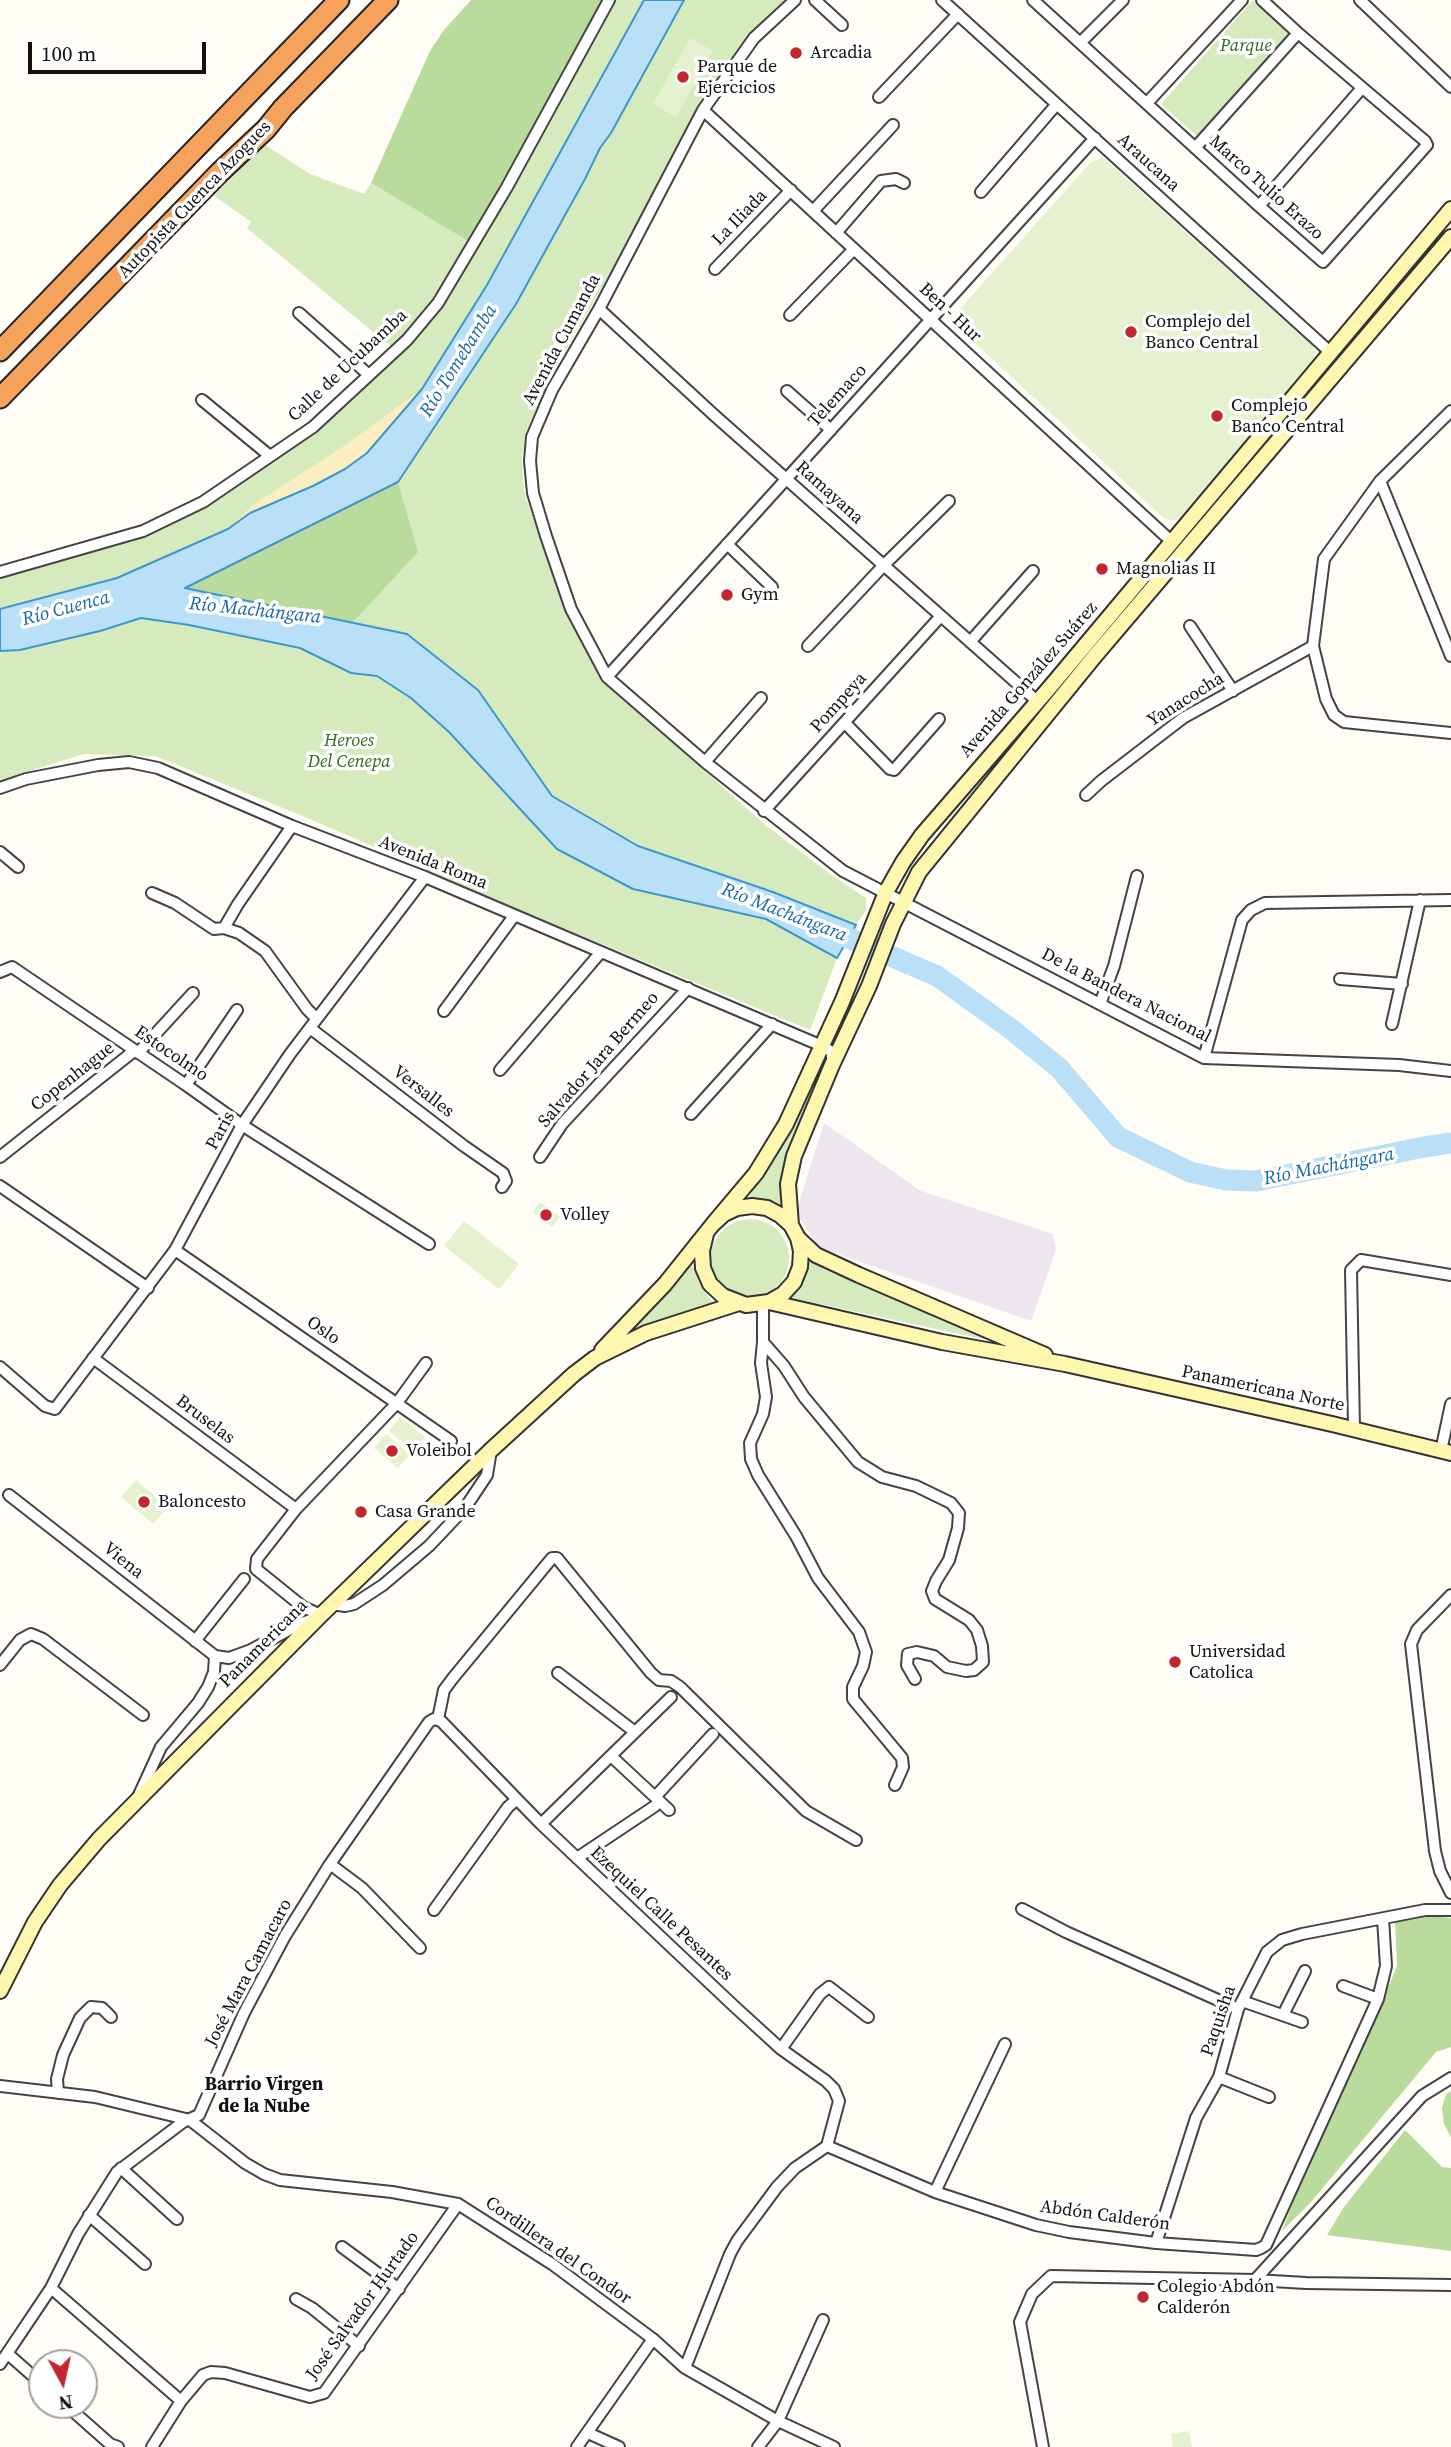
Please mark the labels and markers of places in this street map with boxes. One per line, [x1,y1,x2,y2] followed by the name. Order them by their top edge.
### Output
[810,42,872,64] place label: Arcadia
[788,45,804,61] marker: Arcadia
[697,56,777,98] place label: Parque de Ejercicios
[675,69,691,85] marker: Parque de Ejercicios
[1145,311,1258,354] place label: Complejo del Banco Central
[1123,324,1139,340] marker: Complejo del Banco Central
[1231,395,1344,438] place label: Complejo Banco Central
[1209,408,1225,424] marker: Complejo Banco Central
[1116,558,1216,580] place label: Magnolias II
[1094,561,1110,577] marker: Magnolias II
[741,584,779,606] place label: Gym
[719,587,735,603] marker: Gym
[560,1204,609,1226] place label: Volley
[538,1207,554,1223] marker: Volley
[406,1440,472,1462] place label: Voleibol
[384,1443,400,1459] marker: Voleibol
[158,1491,246,1513] place label: Baloncesto
[136,1494,152,1510] marker: Baloncesto
[375,1501,476,1523] place label: Casa Grande
[353,1504,369,1520] marker: Casa Grande
[1189,1641,1285,1684] place label: Universidad Catolica
[1167,1654,1183,1670] marker: Universidad Catolica
[1157,2276,1275,2318] place label: Colegio Abdón Calderón
[1135,2289,1151,2305] marker: Colegio Abdón Calderón

